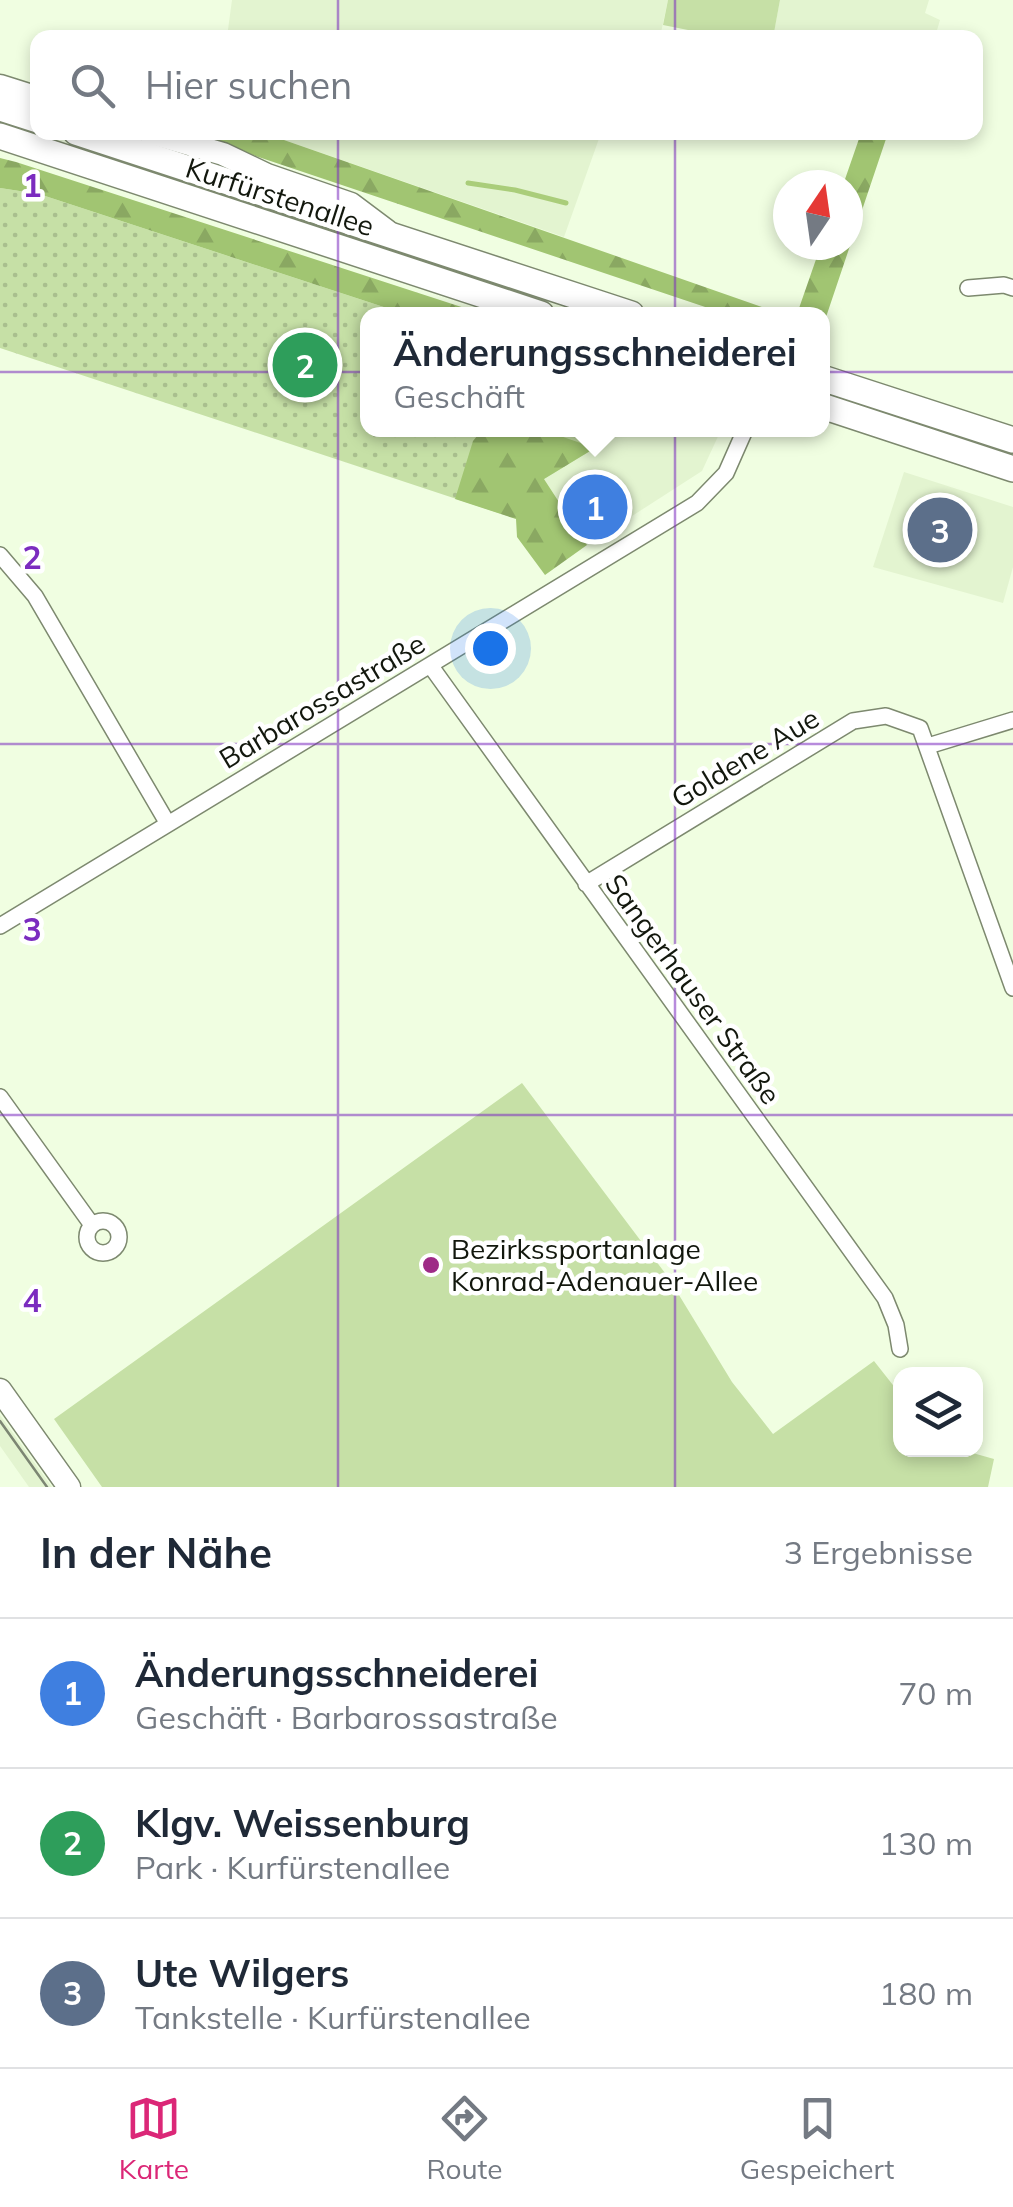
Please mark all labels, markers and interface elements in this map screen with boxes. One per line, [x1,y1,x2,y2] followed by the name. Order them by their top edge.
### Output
[30,30,983,140] search box
[65,58,120,113] icon: search
[145,61,352,109] text: Hier suchen
[182,150,379,243] street label: Kurfürstenallee
[22,165,42,205] text: 1
[773,170,863,260] north arrow
[360,307,830,437] popup
[272,328,338,402] pin: 2
[393,328,797,376] text: Änderungsschneiderei
[393,376,525,416] text: Geschäft
[562,470,628,544] pin: 1
[908,492,972,568] pin: 3
[22,537,42,577] text: 2
[465,623,516,674] your location
[213,625,431,776] street label: Barbarossastraße
[665,700,825,815] street label: Goldene Aue
[598,867,789,1111] street label: Sangerhauser Straße
[22,909,42,949] text: 3
[451,1231,758,1298] place label: Bezirkssportanlage Konrad-Adenauer-Allee
[420,1254,442,1276] marker: Bezirkssportanlage Konrad-Adenauer-Allee
[22,1280,42,1320] text: 4
[893,1367,983,1457] map controls
[893,1367,983,1457] button: layers
[40,1526,272,1579] text: In der Nähe
[784,1532,973,1572] text: 3 Ergebnisse
[135,1649,539,1697] text: Änderungsschneiderei
[63,1673,82,1713] text: 1
[898,1673,973,1713] text: 70 m
[135,1697,558,1737] text: Geschäft · Barbarossastraße
[135,1799,470,1847] text: Klgv. Weissenburg
[63,1823,82,1863] text: 2
[879,1823,973,1863] text: 130 m
[135,1847,450,1887] text: Park · Kurfürstenallee
[135,1949,349,1997] text: Ute Wilgers
[63,1973,82,2013] text: 3
[879,1973,973,2013] text: 180 m
[135,1997,531,2037] text: Tankstelle · Kurfürstenallee
[119,2091,189,2186] tab: Karte
[426,2091,502,2186] tab: Route
[740,2091,894,2186] tab: Gespeichert

